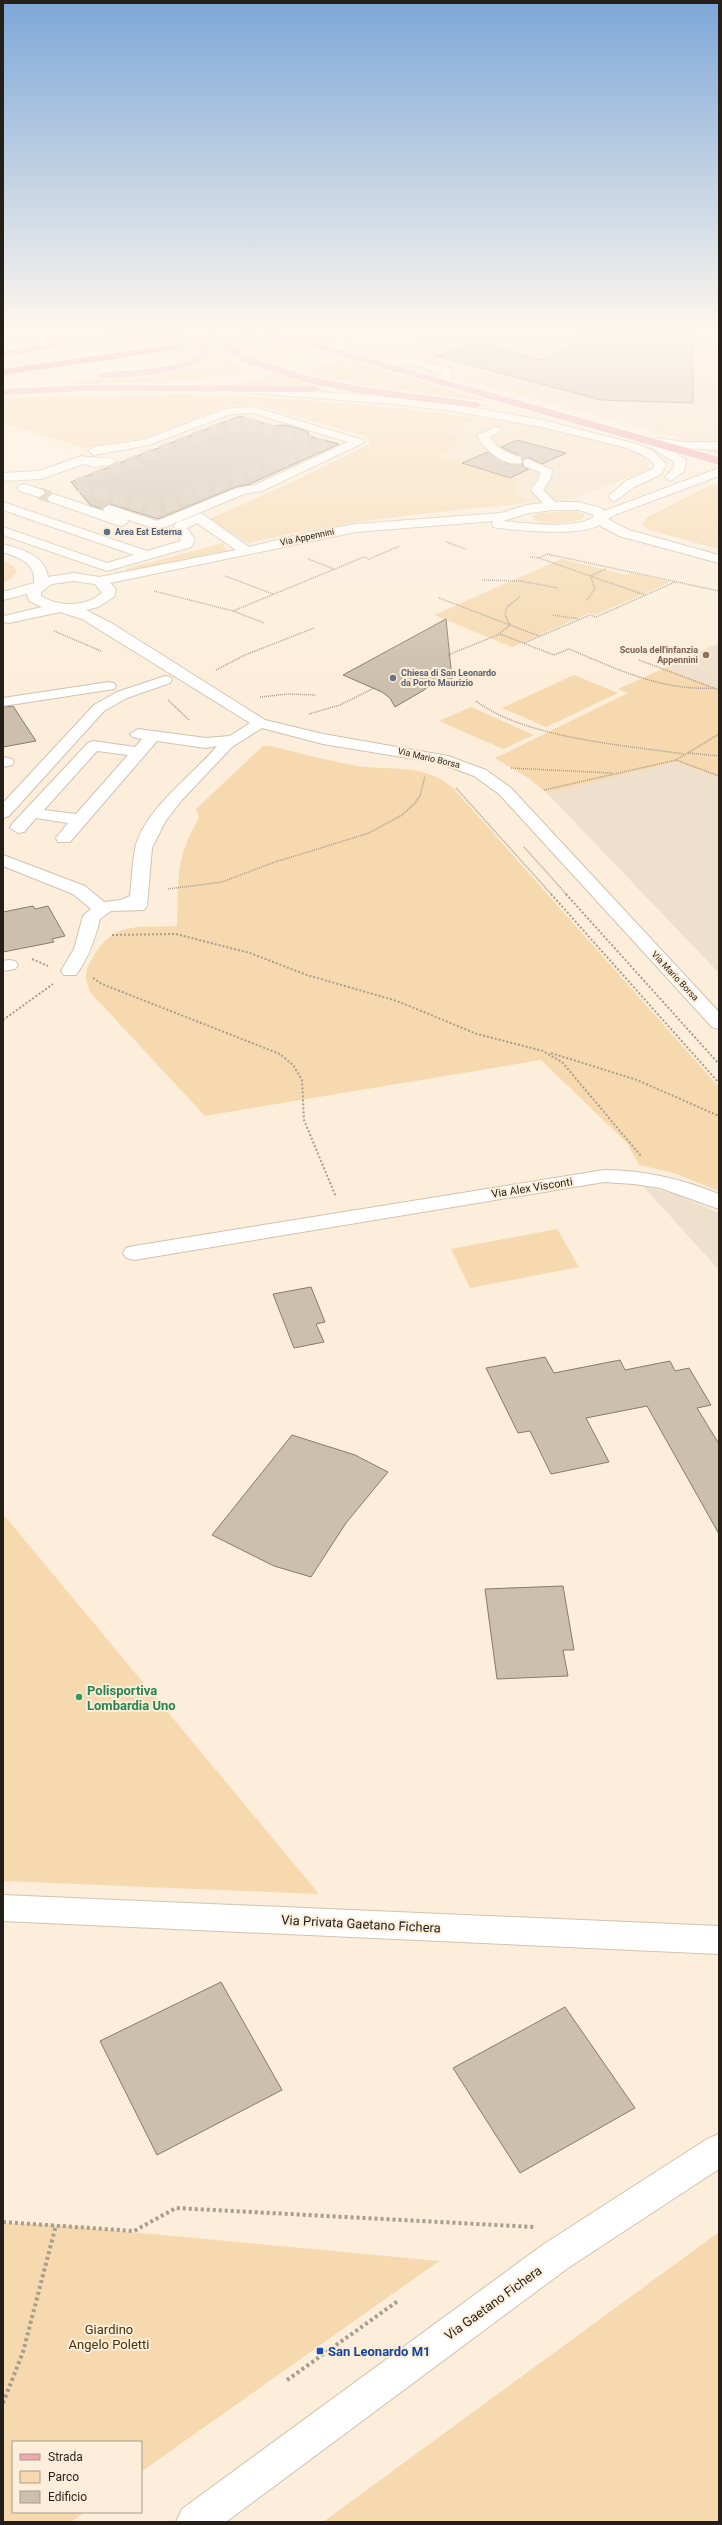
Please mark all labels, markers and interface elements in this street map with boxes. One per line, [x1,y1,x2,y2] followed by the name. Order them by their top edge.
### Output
[279,526,335,548] street label: Via Appennini
[102,527,112,537] marker: Area Est Esterna
[115,527,182,537] place label: Area Est Esterna
[620,645,698,665] place label: Scuola dell'infanzia Appennini
[701,650,711,660] marker: Scuola dell'infanzia Appennini
[401,668,496,688] place label: Chiesa di San Leonardo da Porto Maurizio
[388,673,398,683] marker: Chiesa di San Leonardo da Porto Maurizio
[397,746,461,770] street label: Via Mario Borsa
[650,949,700,1003] street label: Via Mario Borsa
[490,1175,574,1201] street label: Via Alex Visconti
[87,1683,176,1713] place label: Polisportiva Lombardia Uno
[74,1692,84,1702] marker: Polisportiva Lombardia Uno
[281,1912,441,1936] street label: Via Privata Gaetano Fichera
[442,2263,544,2343] street label: Via Gaetano Fichera
[69,2322,149,2352] park label: Giardino Angelo Poletti
[328,2344,430,2359] place label: San Leonardo M1
[315,2346,325,2356] marker: San Leonardo M1
[12,2441,142,2513] legend
[48,2450,83,2464] text: Strada
[48,2470,79,2484] text: Parco
[48,2490,87,2504] text: Edificio

